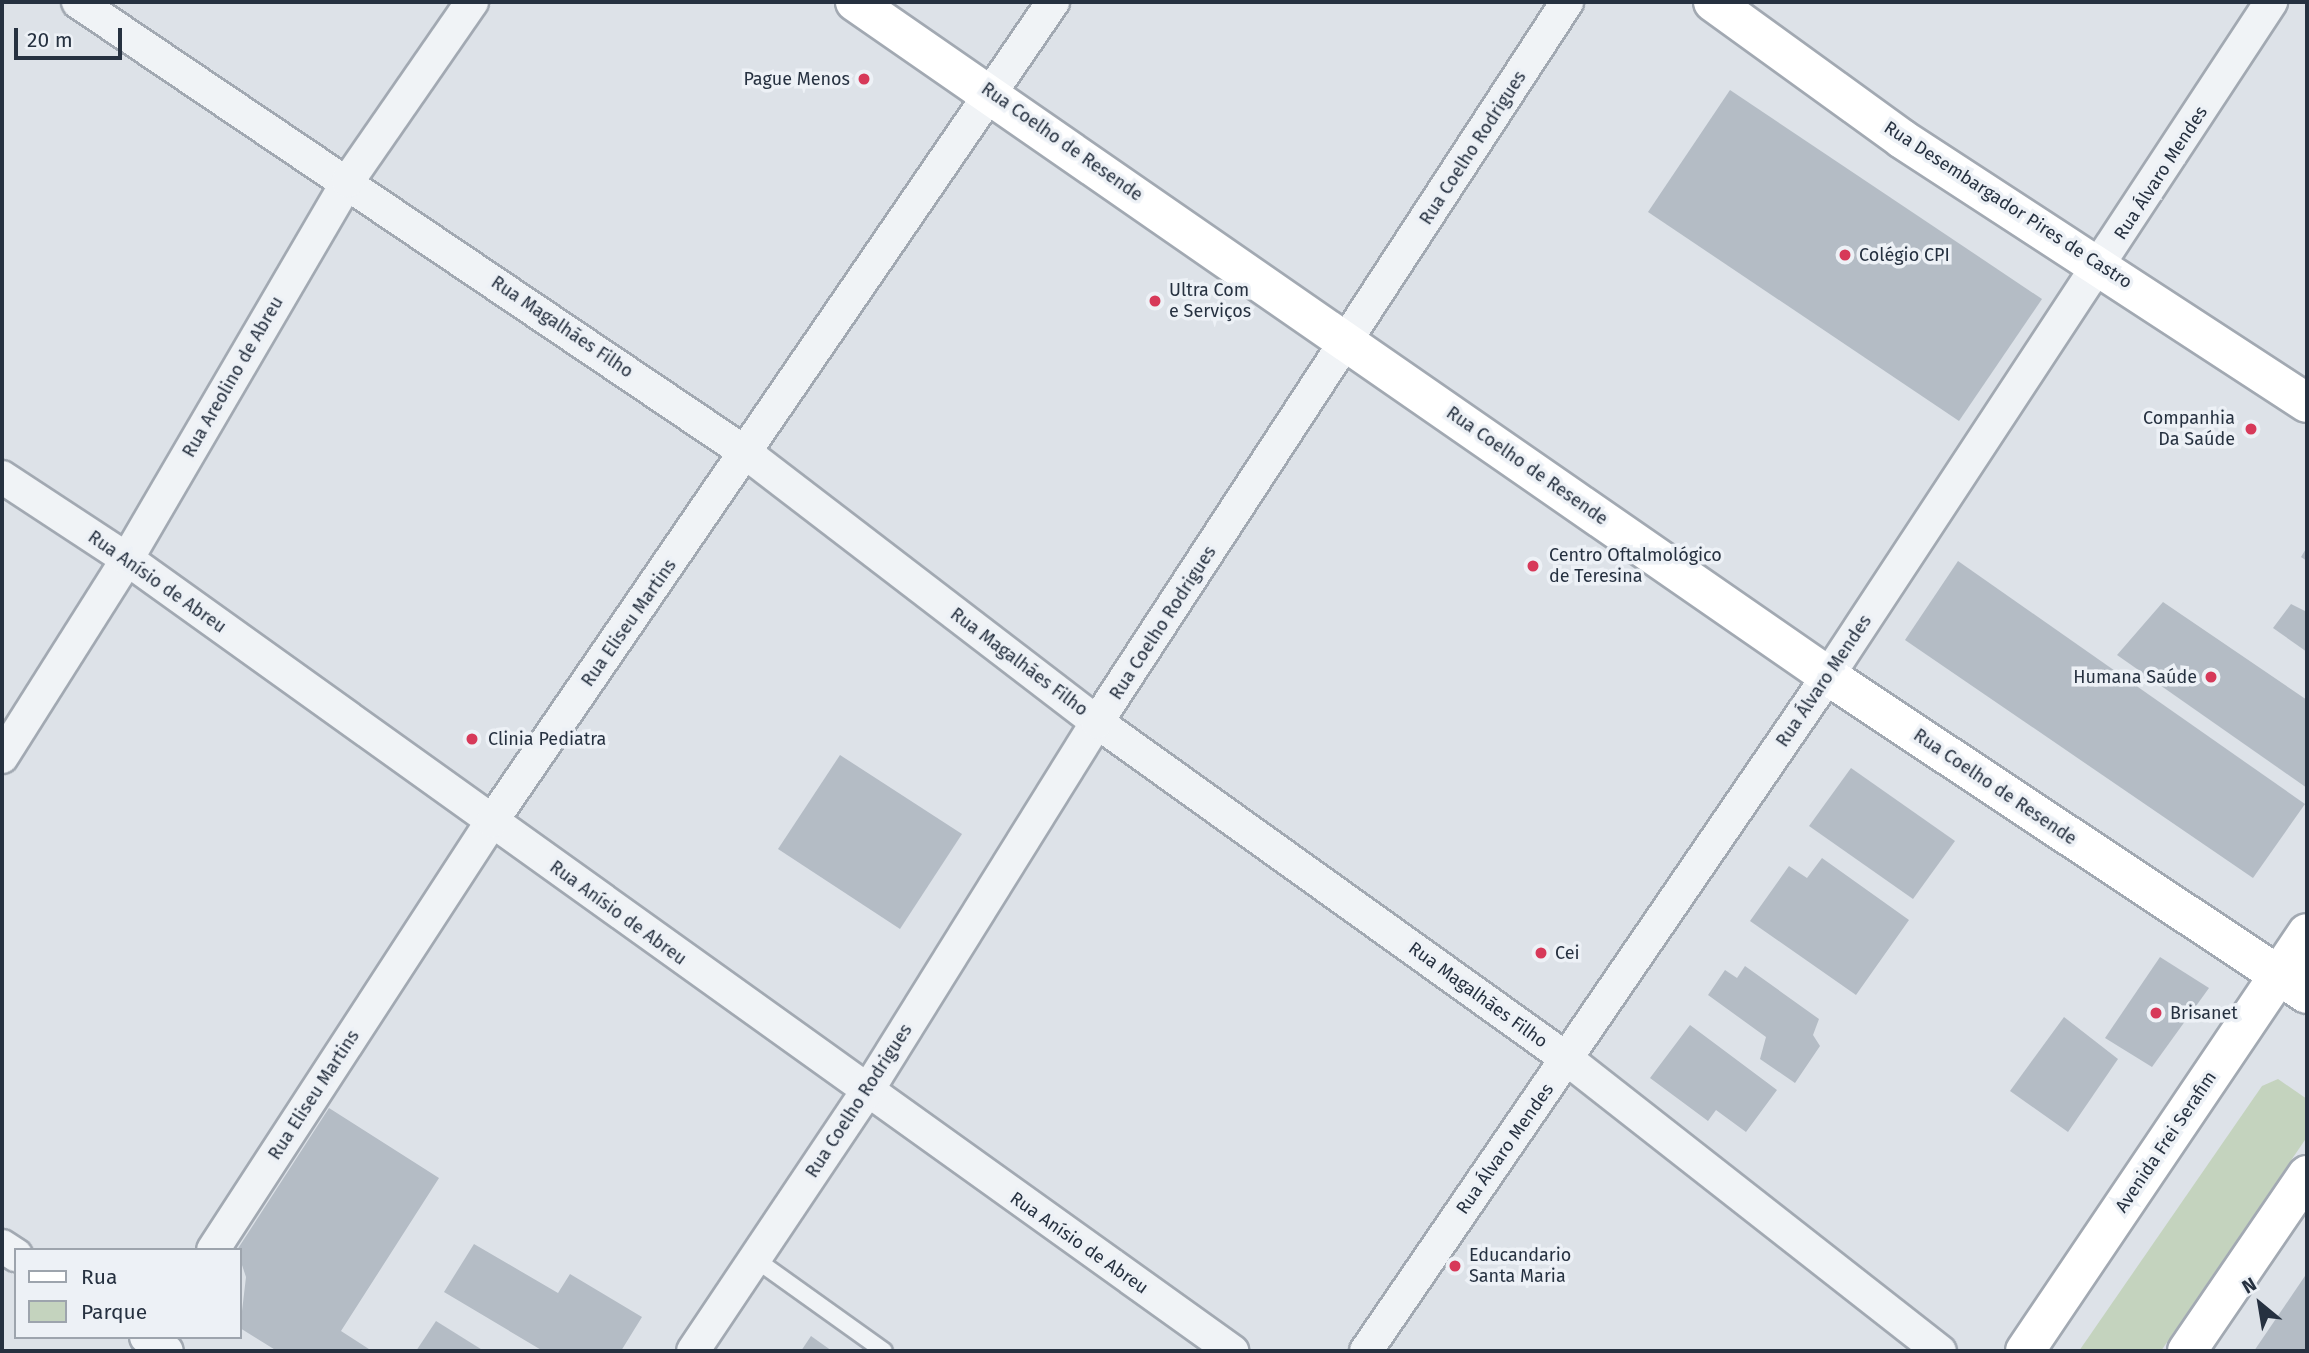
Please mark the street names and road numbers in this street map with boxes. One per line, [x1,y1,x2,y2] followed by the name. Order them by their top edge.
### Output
[1415,67,1531,229] street label: Rua Coelho Rodrigues
[977,78,1147,206] street label: Rua Coelho de Resende
[2110,102,2212,244] street label: Rua Álvaro Mendes
[1880,117,2136,293] street label: Rua Desembargador Pires de Castro
[487,272,637,382] street label: Rua Magalhães Filho
[178,293,288,461] street label: Rua Areolino de Abreu
[1442,402,1612,530] street label: Rua Coelho de Resende
[84,526,230,638] street label: Rua Anísio de Abreu
[1105,542,1221,704] street label: Rua Coelho Rodrigues
[577,555,681,691] street label: Rua Eliseu Martins
[946,603,1092,721] street label: Rua Magalhães Filho
[1772,611,1876,751] street label: Rua Álvaro Mendes
[1909,724,2081,850] street label: Rua Coelho de Resende
[545,856,691,970] street label: Rua Anísio de Abreu
[1404,937,1552,1053] street label: Rua Magalhães Filho
[801,1020,917,1182] street label: Rua Coelho Rodrigues
[264,1026,364,1164] street label: Rua Eliseu Martins
[2111,1067,2221,1217] street label: Avenida Frei Serafim
[1452,1079,1558,1219] street label: Rua Álvaro Mendes
[1006,1187,1152,1299] street label: Rua Anísio de Abreu

